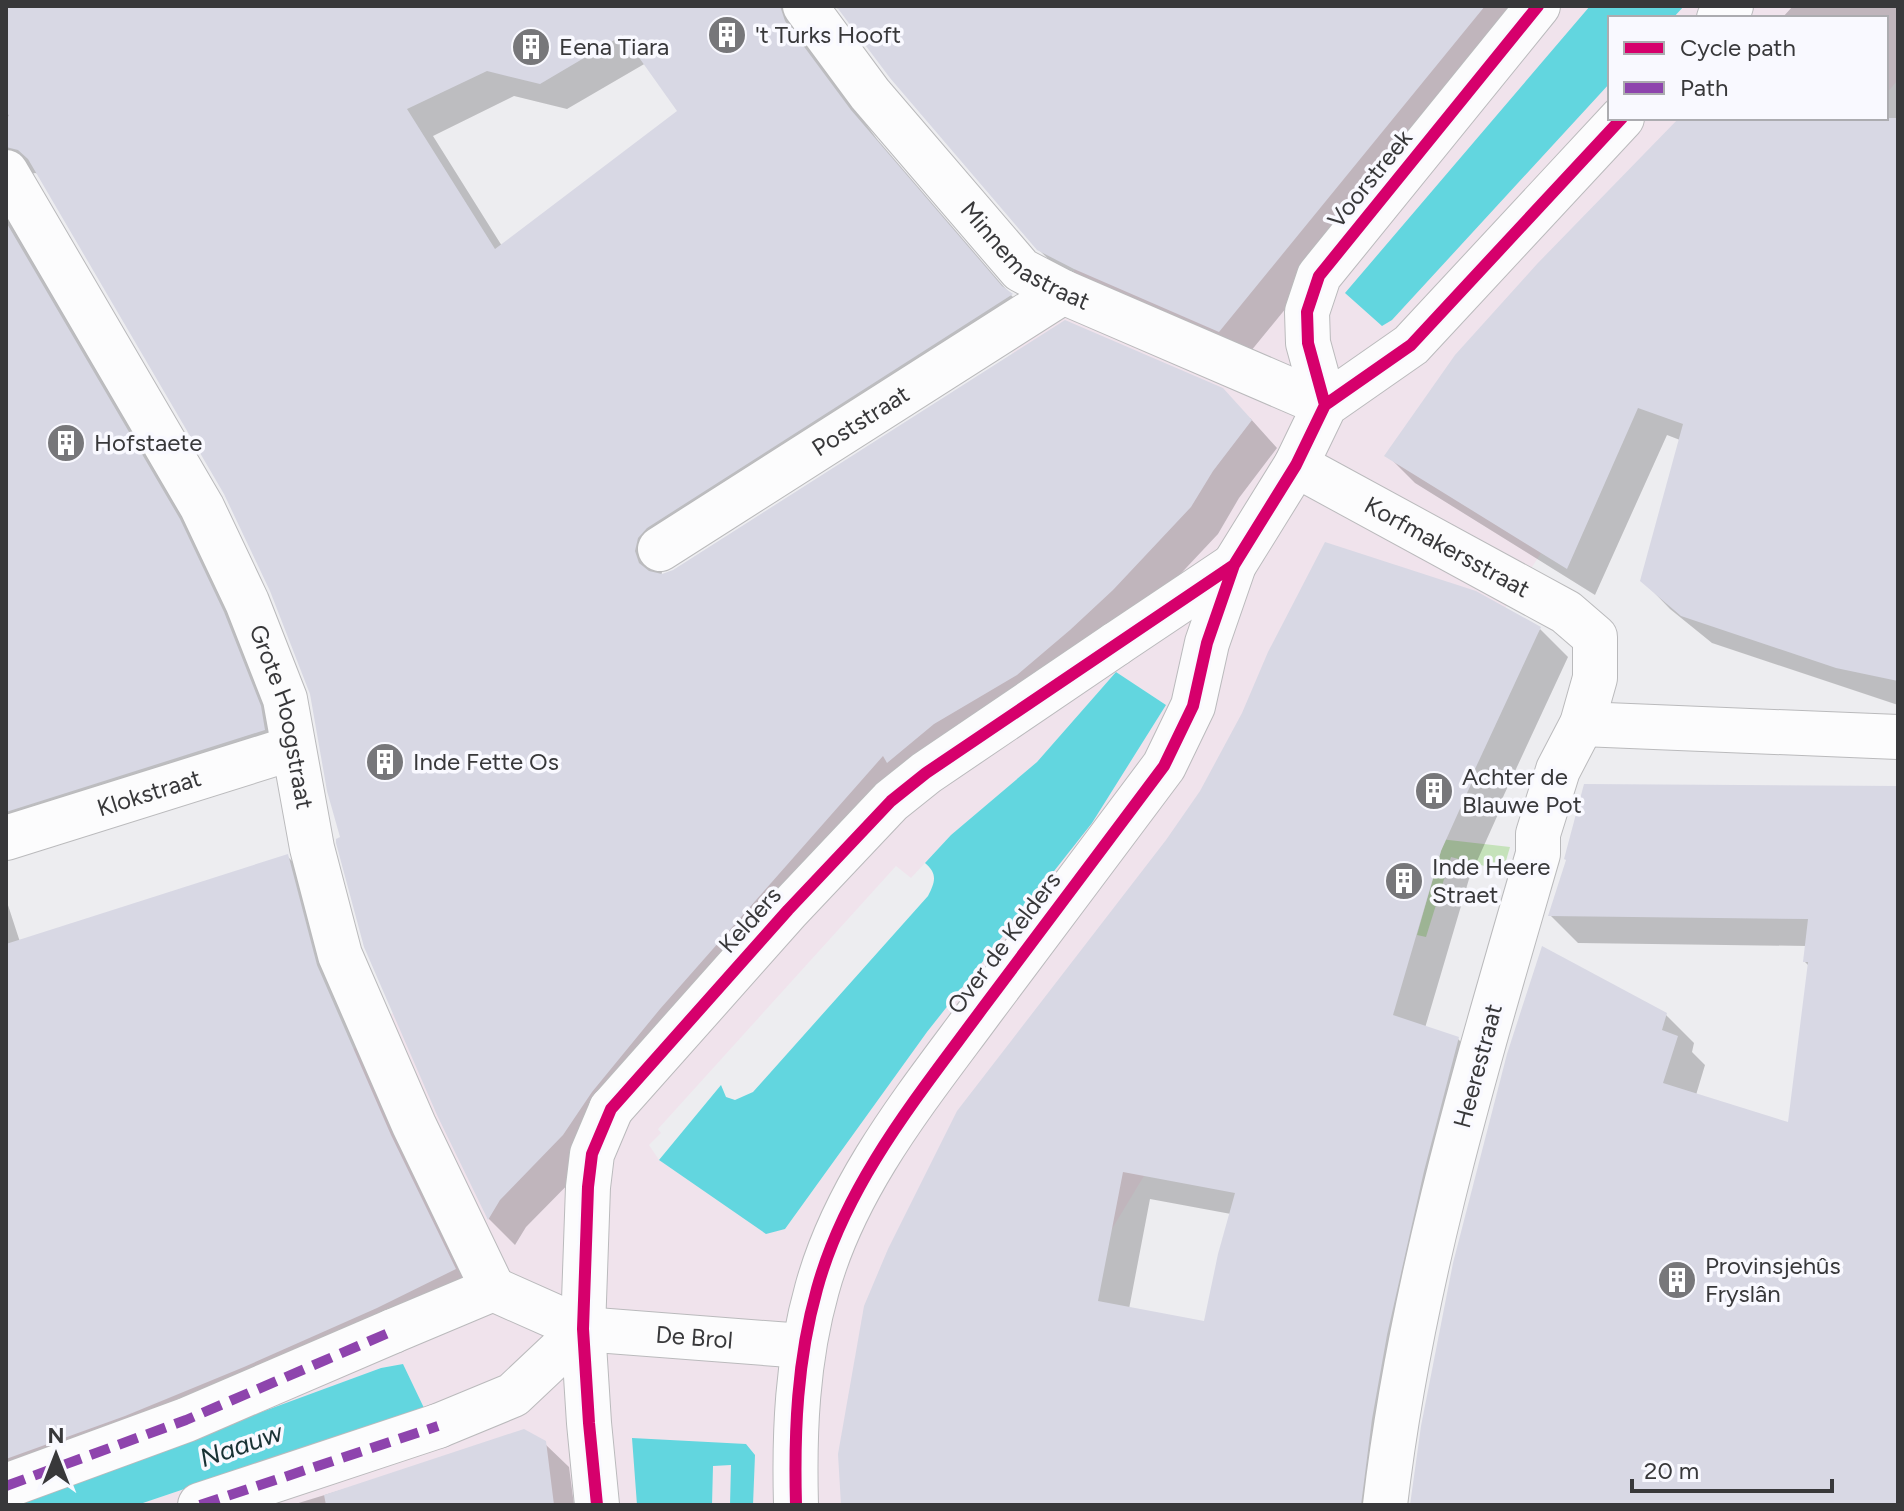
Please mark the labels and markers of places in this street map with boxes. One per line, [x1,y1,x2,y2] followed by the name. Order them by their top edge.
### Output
[706,14,748,56] building icon: 't Turks Hooft
[755,20,901,49] place label: 't Turks Hooft
[510,26,552,68] building icon: Eena Tiara
[559,32,669,61] place label: Eena Tiara
[45,422,87,464] building icon: Hofstaete
[94,428,202,457] place label: Hofstaete
[364,741,406,783] building icon: Inde Fette Os
[413,747,559,776] place label: Inde Fette Os
[1462,762,1582,819] place label: Achter de Blauwe Pot
[1413,770,1455,812] building icon: Achter de Blauwe Pot
[1432,852,1550,909] place label: Inde Heere Straet
[1383,860,1425,902] building icon: Inde Heere Straet
[1705,1251,1841,1308] place label: Provinsjehûs Fryslân
[1656,1259,1698,1301] building icon: Provinsjehûs Fryslân

